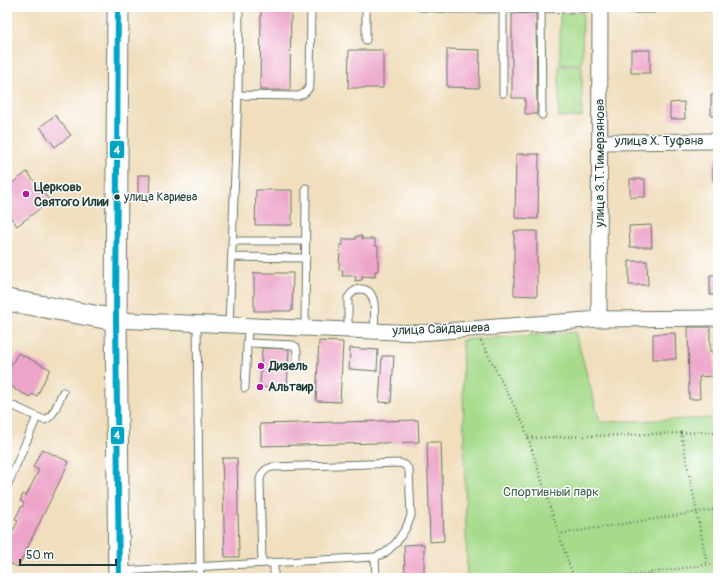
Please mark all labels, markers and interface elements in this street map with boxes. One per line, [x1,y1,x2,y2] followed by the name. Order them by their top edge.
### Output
[592,99,608,228] street label: улица З.Т.Тимерзянова
[614,133,703,149] street label: улица Х. Туфана
[109,140,125,159] line badge: 4
[113,144,121,157] text: 4
[34,179,109,210] place label: Церковь Святого Илии
[21,189,31,199] marker: Церковь Святого Илии
[123,190,198,205] place label: улица Кариева
[112,192,122,202] marker: улица Кариева
[391,319,490,339] street label: улица Сайдашева
[268,358,308,374] place label: Дизель
[256,361,266,371] marker: Дизель
[268,379,314,395] place label: Альтаир
[255,382,265,392] marker: Альтаир
[110,426,125,445] line badge: 4
[113,429,121,442] text: 4
[503,484,599,500] park label: Спортивный парк
[20,541,116,567] scale bar
[26,548,54,563] text: 50 m

